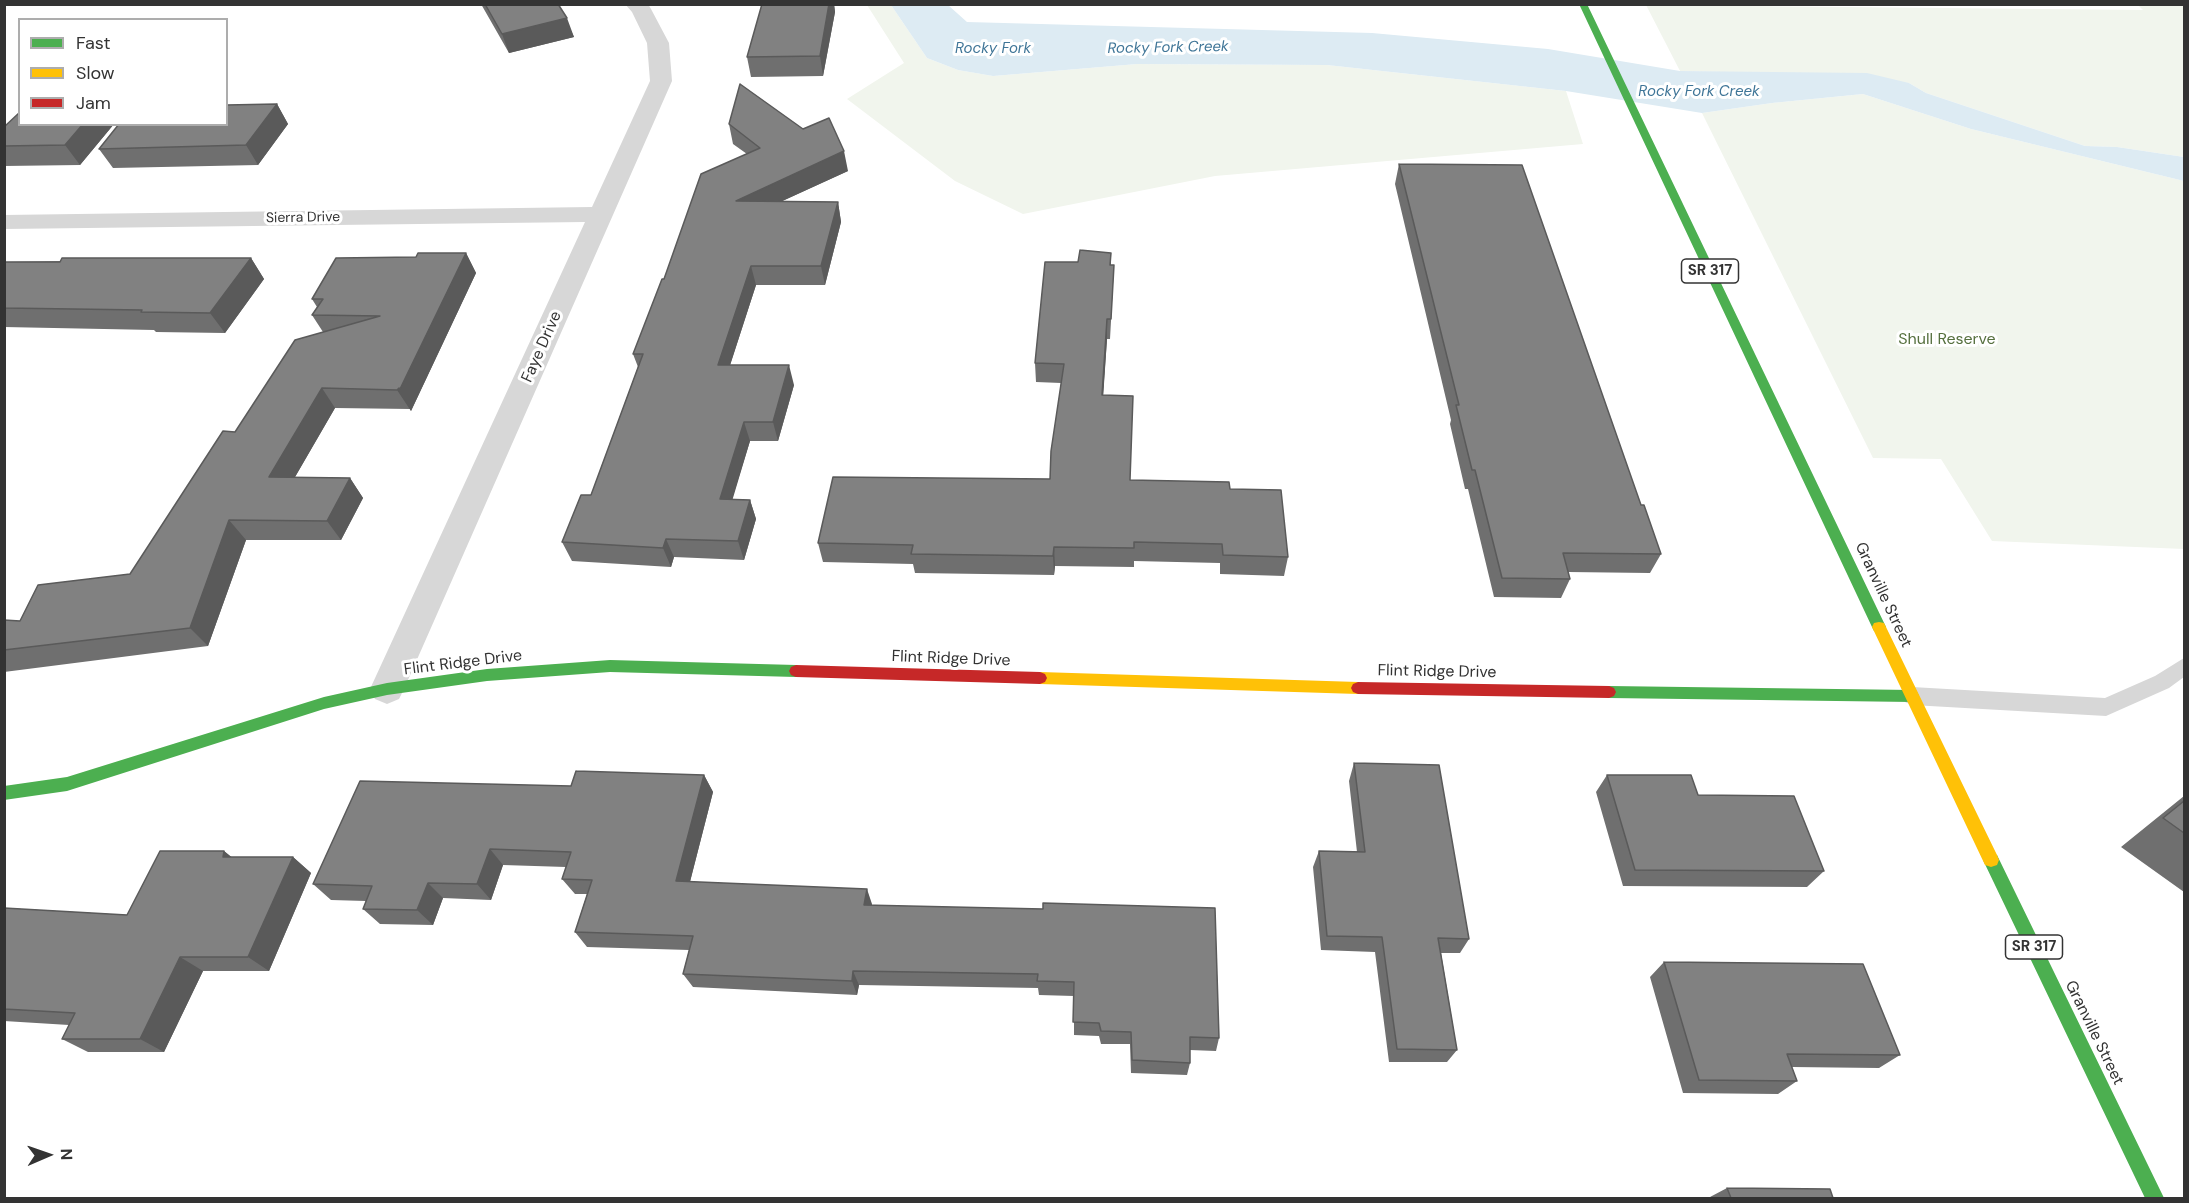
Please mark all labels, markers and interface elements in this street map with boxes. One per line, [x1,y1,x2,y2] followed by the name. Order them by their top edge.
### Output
[18,18,228,126] legend
[76,31,111,55] text: Fast
[1107,38,1229,58] water label: Rocky Fork Creek
[955,40,1031,58] water label: Rocky Fork
[76,61,115,85] text: Slow
[1638,83,1760,101] water label: Rocky Fork Creek
[76,91,111,115] text: Jam
[266,209,340,227] street label: Sierra Drive
[1682,259,1738,283] road number: SR 317
[518,308,566,386] street label: Faye Drive
[1898,330,1996,350] park label: Shull Reserve
[1850,539,1916,651] street label: Granville Street
[403,646,523,680] street label: Flint Ridge Drive
[891,647,1011,671] street label: Flint Ridge Drive
[1377,661,1497,683] street label: Flint Ridge Drive
[2006,935,2062,959] road number: SR 317
[2060,978,2128,1088] street label: Granville Street
[18,1125,78,1185] north arrow
[56,1148,77,1161] text: N

